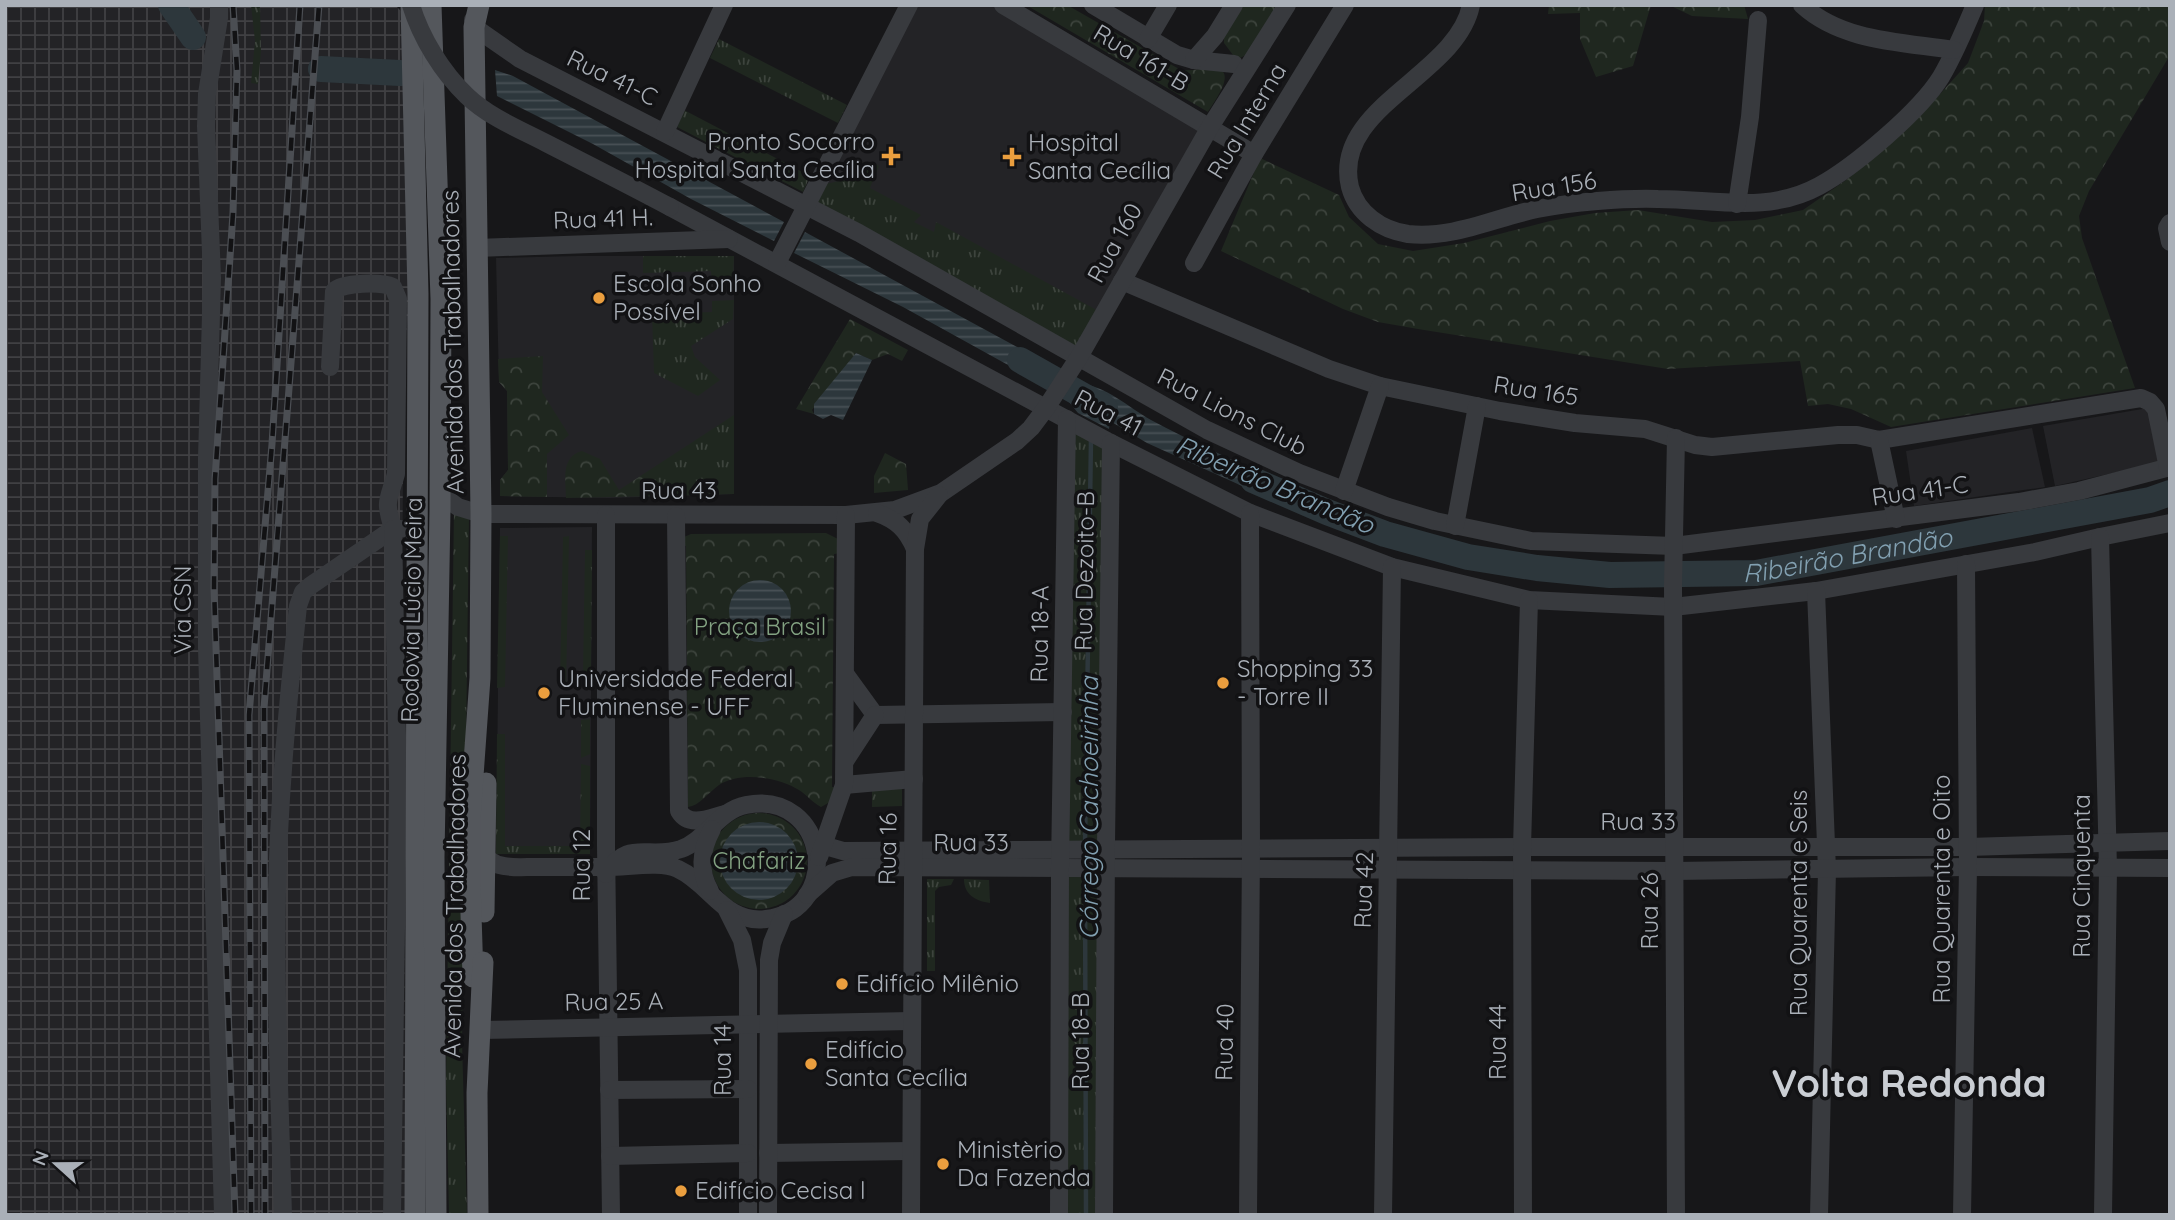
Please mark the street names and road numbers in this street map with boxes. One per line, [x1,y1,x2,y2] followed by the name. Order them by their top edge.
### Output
[1088,17,1195,97] street label: Rua 161-B
[562,42,663,112] street label: Rua 41-C
[1200,57,1292,184] street label: Rua Interna
[1509,164,1598,208] street label: Rua 156
[434,190,470,494] street label: Avenida dos Trabalhadores
[1080,197,1148,288] street label: Rua 160
[552,201,654,235] street label: Rua 41 H.
[1153,361,1312,462] street label: Rua Lions Club
[1492,369,1581,412] street label: Rua 165
[1070,382,1147,442] street label: Rua 41
[1870,468,1970,512] street label: Rua 41-C
[641,475,717,505] street label: Rua 43
[1068,491,1100,651] street label: Rua Dezoito-B
[394,497,428,723] street label: Rodovia Lúcio Meira
[167,566,197,654] street label: Via CSN
[1023,585,1055,683] street label: Rua 18-A
[436,754,472,1058] street label: Avenida dos Trabalhadores
[1926,775,1956,1003] street label: Rua Quarenta e Oito
[1783,790,1813,1016] street label: Rua Quarenta e Seis
[2066,794,2096,958] street label: Rua Cinquenta
[1600,806,1676,836] street label: Rua 33
[871,812,903,885] street label: Rua 16
[933,827,1009,857] street label: Rua 33
[566,829,596,901] street label: Rua 12
[1347,851,1379,929] street label: Rua 42
[1634,873,1664,949] street label: Rua 26
[564,985,664,1017] street label: Rua 25 A
[1065,992,1095,1090] street label: Rua 18-B
[1208,1003,1240,1081] street label: Rua 40
[1482,1004,1512,1080] street label: Rua 44
[707,1024,737,1096] street label: Rua 14

